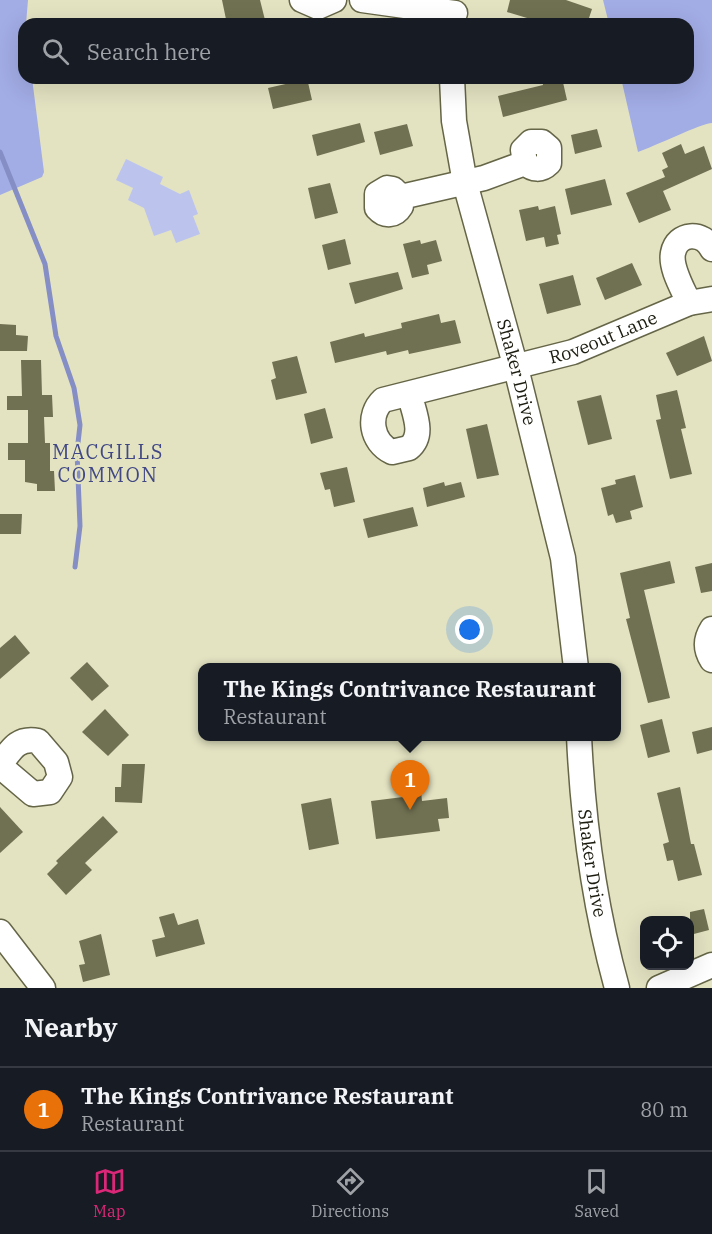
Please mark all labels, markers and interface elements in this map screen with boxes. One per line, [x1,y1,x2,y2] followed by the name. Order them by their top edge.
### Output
[18,18,694,84] search box
[39,35,72,68] icon: search
[87,37,211,66] text: Search here
[547,306,661,369] street label: Roveout Lane
[492,316,542,428] street label: Shaker Drive
[52,438,164,488] district label: MACGILLS COMMON
[455,615,484,644] your location
[198,663,621,741] popup
[223,674,596,703] text: The Kings Contrivance Restaurant
[223,703,327,730] text: Restaurant
[390,760,430,810] pin: 1
[573,808,612,919] street label: Shaker Drive
[640,916,694,970] map controls
[640,916,694,970] button: locate
[24,1010,118,1044] text: Nearby
[81,1081,453,1110] text: The Kings Contrivance Restaurant
[38,1096,50,1123] text: 1
[640,1096,688,1123] text: 80 m
[81,1110,184,1137] text: Restaurant
[93,1165,126,1221] tab: Map
[311,1165,389,1221] tab: Directions
[574,1165,619,1221] tab: Saved

